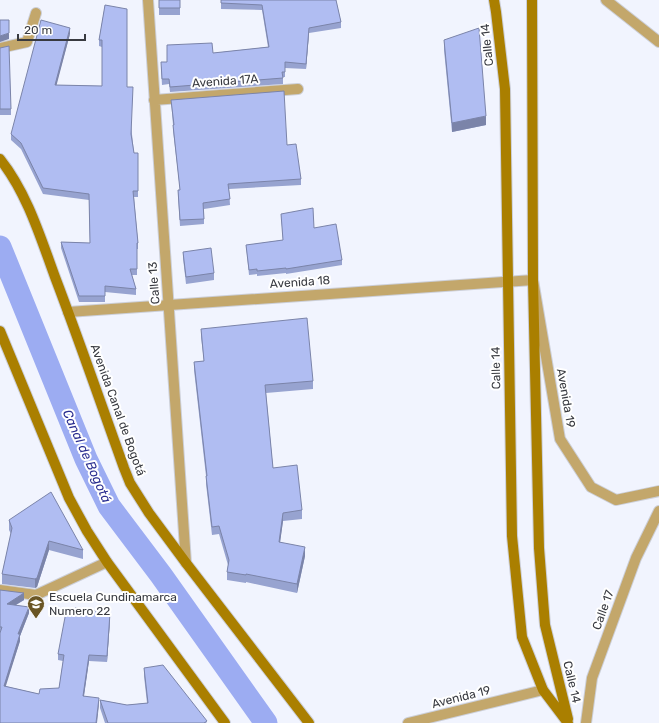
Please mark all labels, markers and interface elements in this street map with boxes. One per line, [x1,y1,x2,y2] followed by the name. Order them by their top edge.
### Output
[18,16,85,42] scale bar
[478,22,496,67] street label: Calle 14
[24,23,52,37] text: 20 m
[191,72,259,90] street label: Avenida 17A
[146,261,162,305] street label: Calle 13
[269,273,331,291] street label: Avenida 18
[87,342,149,478] street label: Avenida Canal de Bogotá
[489,346,503,389] street label: Calle 14
[554,367,578,429] street label: Avenida 19
[59,407,115,505] water label: Canal de Bogotá
[589,588,617,632] street label: Calle 17
[49,590,177,618] place label: Escuela Cundinamarca Numero 22
[26,594,46,619] school or university icon: Escuela Cundinamarca Numero 22
[560,660,584,705] street label: Calle 14
[430,683,492,711] street label: Avenida 19

